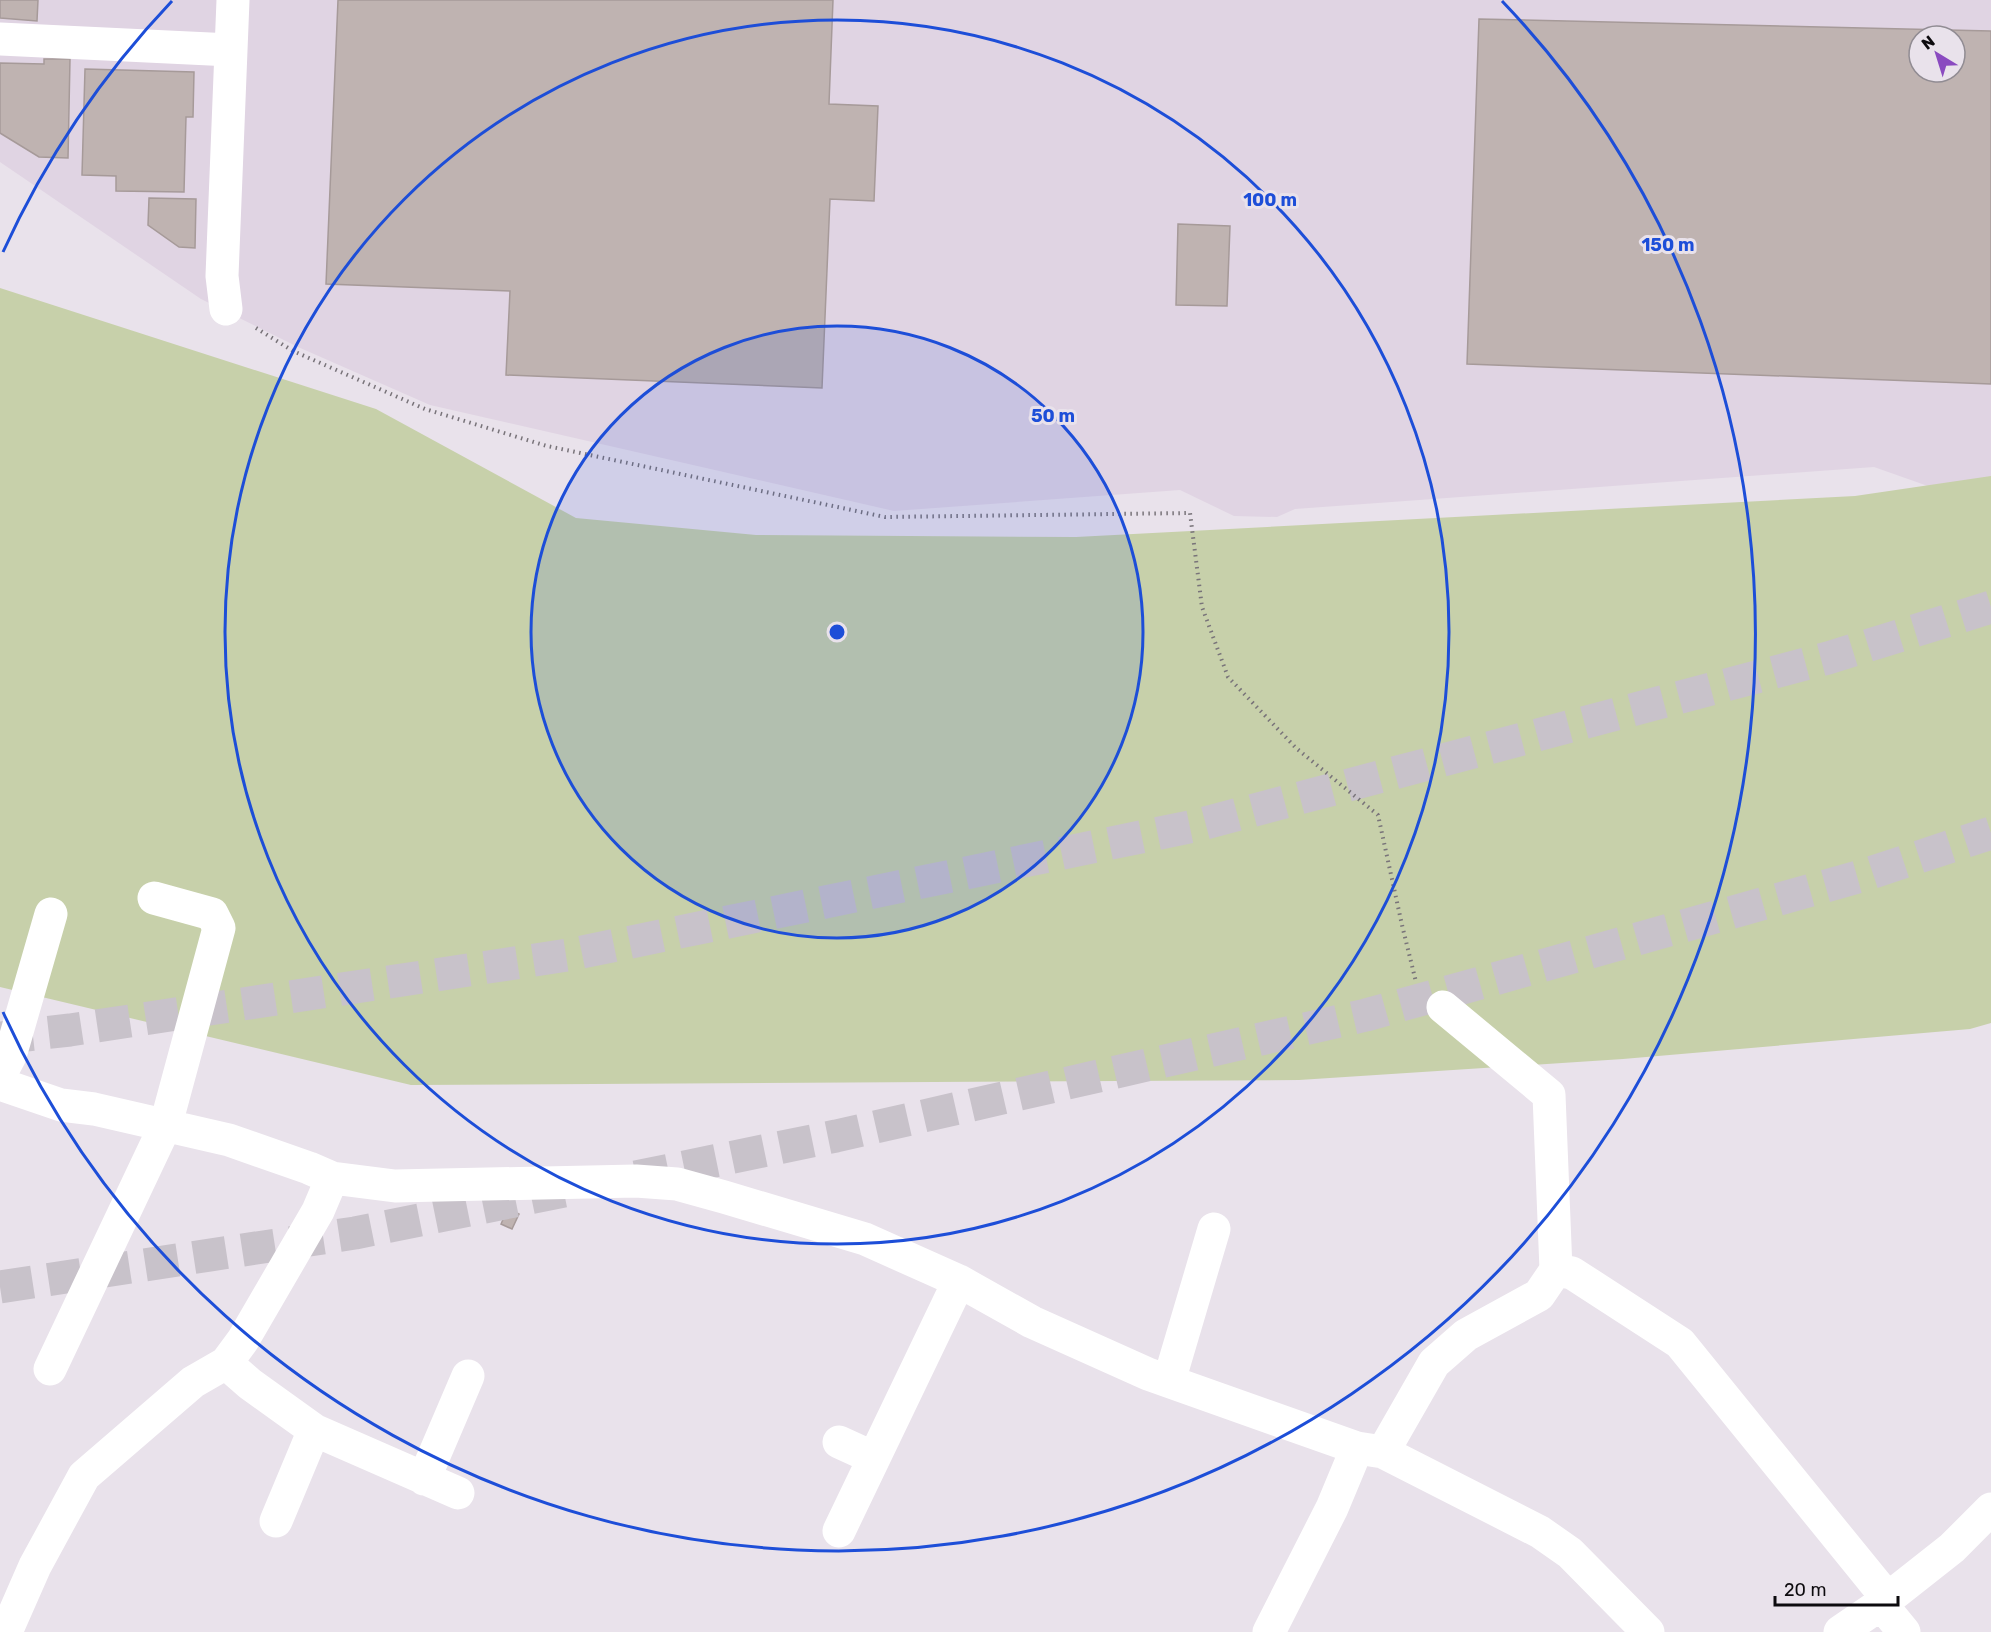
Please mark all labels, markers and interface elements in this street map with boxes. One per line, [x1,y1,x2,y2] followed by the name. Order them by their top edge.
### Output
[1907,24,1967,84] north arrow
[1918,32,1938,54] text: N
[1243,189,1297,211] text: 100 m
[1641,234,1695,256] text: 150 m
[1031,405,1075,427] text: 50 m
[827,622,847,642] centre of rings
[1775,1569,1898,1607] scale bar
[1784,1579,1826,1601] text: 20 m

